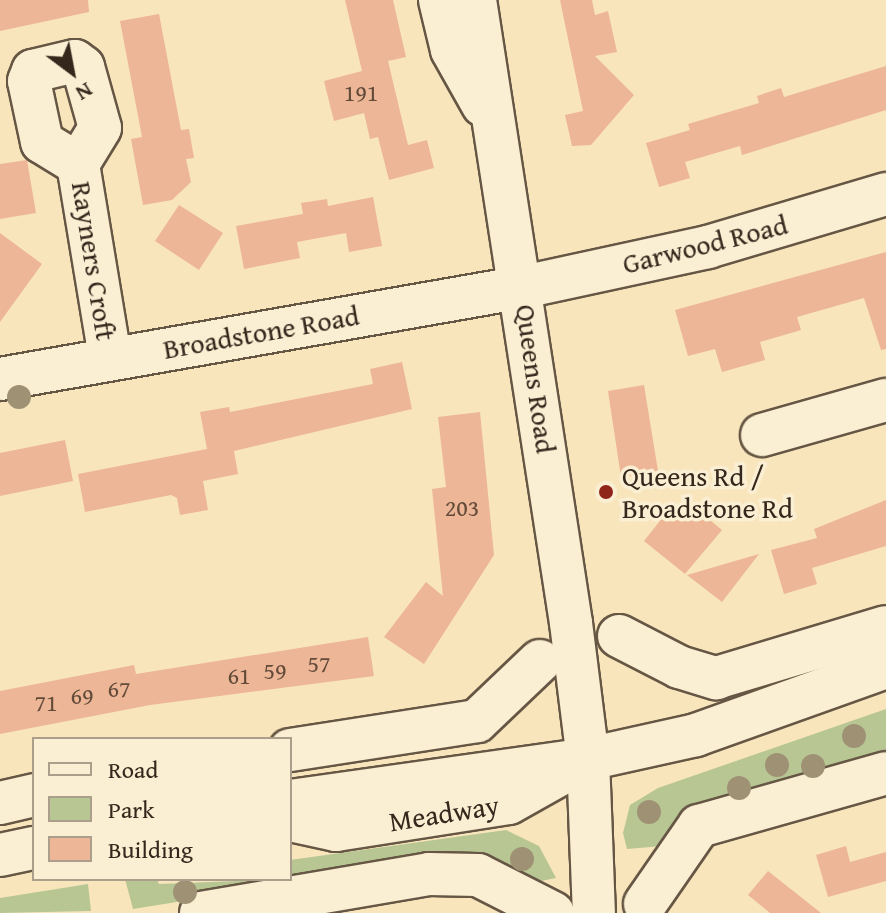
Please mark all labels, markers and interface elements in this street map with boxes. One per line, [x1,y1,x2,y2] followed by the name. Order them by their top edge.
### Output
[32,32,112,112] north arrow
[70,75,99,110] text: N
[344,79,378,107] house number: 191
[65,179,123,343] street label: Rayners Croft
[619,207,791,281] street label: Garwood Road
[160,298,362,366] street label: Broadstone Road
[509,302,563,456] street label: Queens Road
[622,459,793,525] place label: Queens Rd / Broadstone Rd
[597,483,615,501] marker: Queens Rd / Broadstone Rd
[445,494,479,522] house number: 203
[307,650,331,678] house number: 57
[263,657,287,685] house number: 59
[227,662,251,690] house number: 61
[107,675,131,703] house number: 67
[70,682,94,710] house number: 69
[34,689,58,717] house number: 71
[32,737,292,881] legend
[108,752,158,787] text: Road
[387,788,501,838] street label: Meadway
[108,792,154,827] text: Park
[108,832,193,867] text: Building

